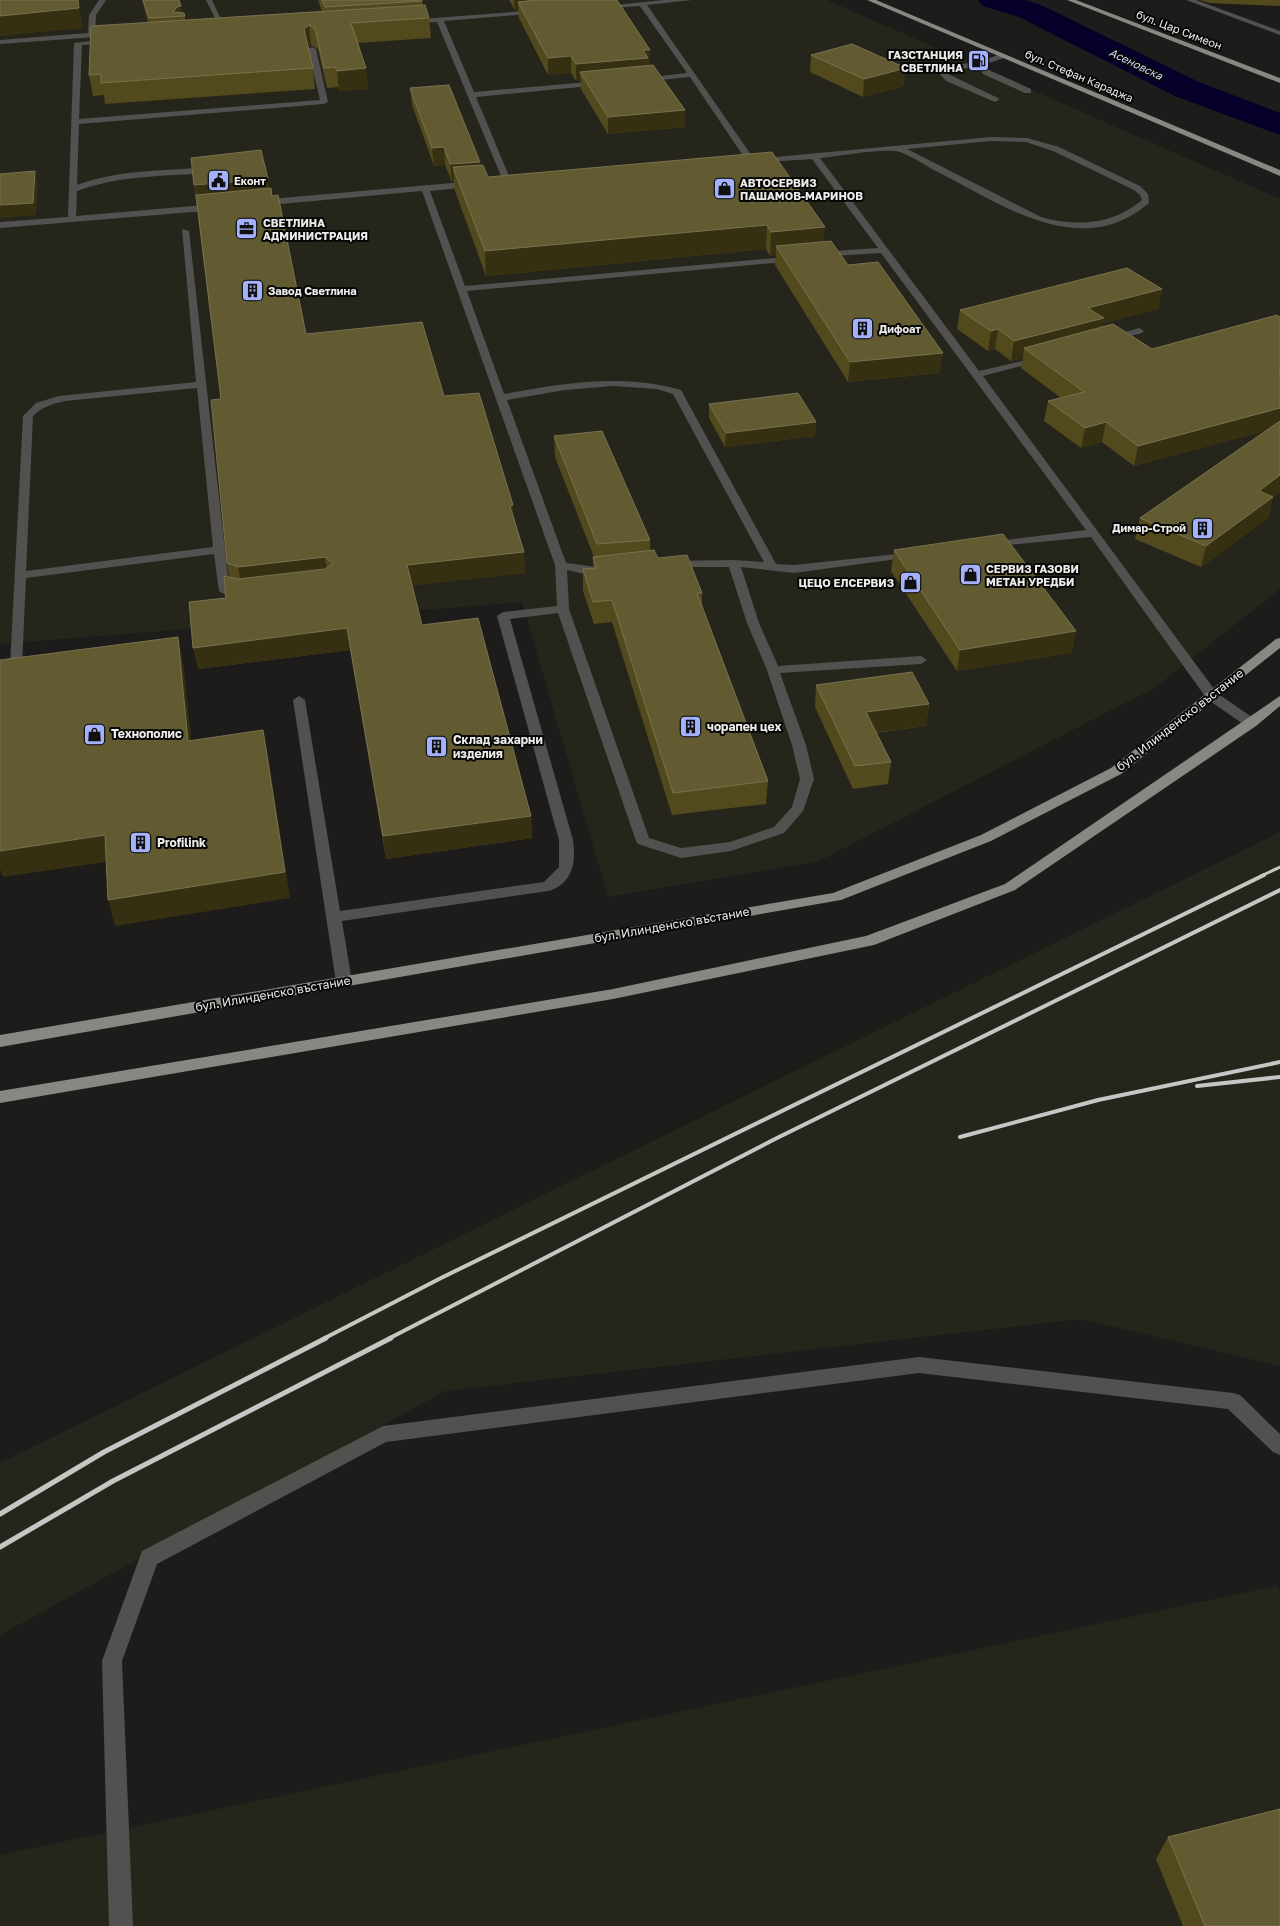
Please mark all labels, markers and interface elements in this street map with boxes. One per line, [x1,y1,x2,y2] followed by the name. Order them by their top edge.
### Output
[1135,7,1224,52] street label: бул. Цар Симеон
[1107,45,1166,82] water label: Асеновска
[1023,47,1135,104] street label: бул. Стефан Караджа
[888,48,963,74] place label: ГАЗСТАНЦИЯ СВЕТЛИНА
[967,49,991,73] fuel station icon: ГАЗСТАНЦИЯ СВЕТЛИНА
[206,169,230,193] public building icon: Еконт
[234,174,266,187] place label: Еконт
[740,176,863,202] place label: АВТОСЕРВИЗ ПАШАМОВ-МАРИНОВ
[712,177,736,201] shop icon: АВТОСЕРВИЗ ПАШАМОВ-МАРИНОВ
[263,216,368,242] place label: СВЕТЛИНА АДМИНИСТРАЦИЯ
[235,217,259,241] office icon: СВЕТЛИНА АДМИНИСТРАЦИЯ
[240,279,264,303] building icon: Завод Светлина
[268,284,357,297] place label: Завод Светлина
[851,317,875,341] building icon: Дифоат
[879,322,921,335] place label: Дифоат
[1190,516,1214,540] building icon: Димар-Строй
[1112,521,1186,534] place label: Димар-Строй
[986,562,1079,588] place label: СЕРВИЗ ГАЗОВИ МЕТАН УРЕДБИ
[958,563,982,587] shop icon: СЕРВИЗ ГАЗОВИ МЕТАН УРЕДБИ
[898,571,922,595] shop icon: ЦЕЦО ЕЛСЕРВИЗ
[798,576,894,589] place label: ЦЕЦО ЕЛСЕРВИЗ
[1113,665,1246,774] street label: бул. Илинденско въстание
[679,715,703,739] building icon: чорапен цех
[707,719,781,734] place label: чорапен цех
[83,722,107,746] shop icon: Технополис
[111,726,182,741] place label: Технополис
[453,732,543,761] place label: Склад захарни изделия
[425,735,449,759] building icon: Склад захарни изделия
[129,831,153,855] building icon: Profilink
[157,835,206,850] place label: Profilink
[593,903,751,946] street label: бул. Илинденско въстание
[194,972,352,1015] street label: бул. Илинденско въстание

